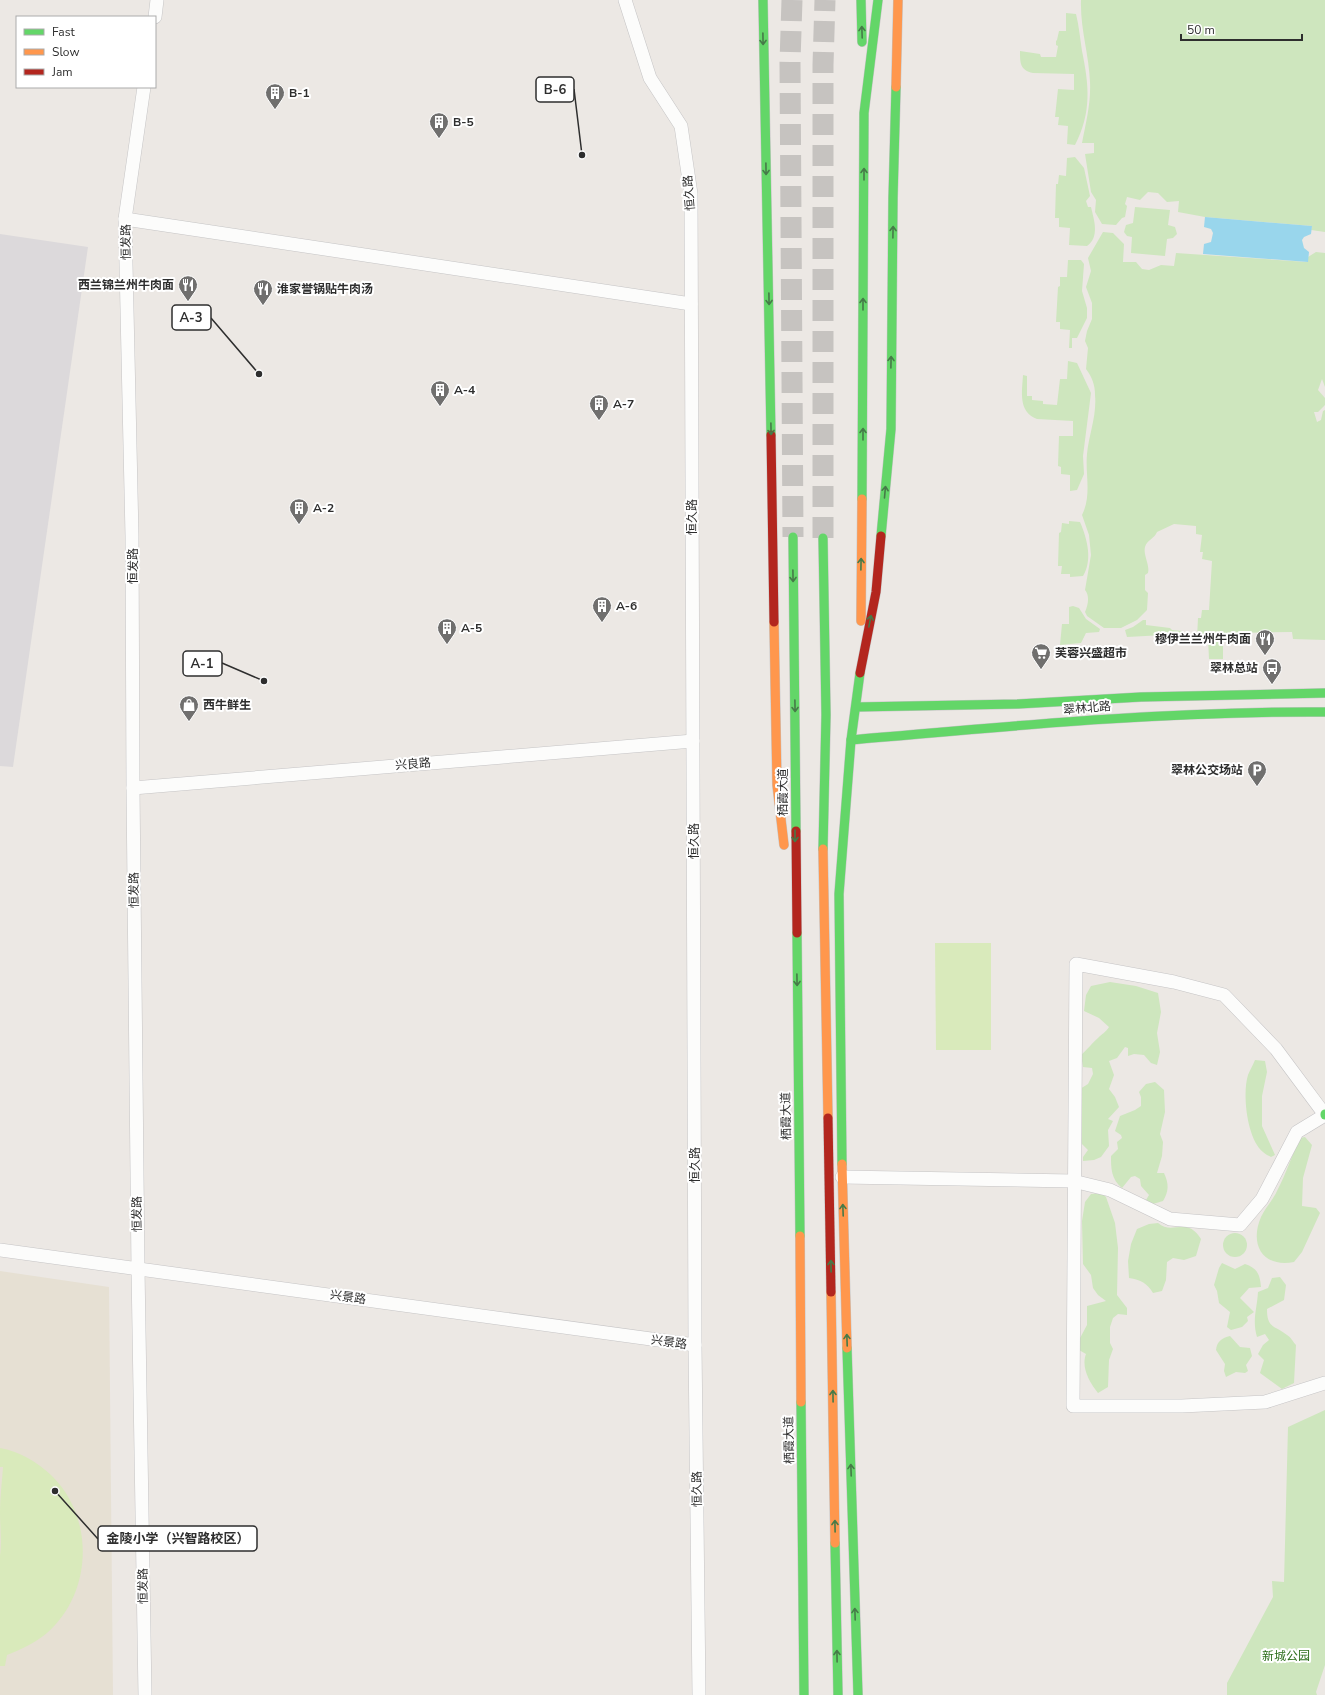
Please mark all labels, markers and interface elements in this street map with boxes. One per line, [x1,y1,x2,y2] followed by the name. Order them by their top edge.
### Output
[16,16,156,88] legend
[1181,16,1302,42] scale bar
[1187,22,1215,38] text: 50 m
[52,24,75,40] text: Fast
[858,26,865,39] one-way arrow
[760,32,767,45] one-way arrow
[52,44,80,60] text: Slow
[51,64,73,80] text: Jam
[536,77,574,102] callout: B-6
[544,81,566,99] text: B-6
[264,82,286,110] building icon: B-1
[289,85,310,101] place label: B-1
[428,111,450,139] building icon: B-5
[453,114,474,130] place label: B-5
[762,162,770,175] one-way arrow
[860,168,868,181] one-way arrow
[679,174,699,212] street label: 恒久路
[118,224,134,260] street label: 恒发路
[889,226,897,239] one-way arrow
[177,274,199,302] restaurant icon: 西兰锦兰州牛肉面
[78,277,174,293] place label: 西兰锦兰州牛肉面
[252,278,274,306] restaurant icon: 淮家誉锅贴牛肉汤
[277,281,373,297] place label: 淮家誉锅贴牛肉汤
[765,292,772,305] one-way arrow
[859,298,867,311] one-way arrow
[172,305,211,330] callout: A-3
[180,309,203,327] text: A-3
[887,356,895,369] one-way arrow
[429,379,451,407] building icon: A-4
[454,382,475,398] place label: A-4
[588,393,610,421] building icon: A-7
[613,396,634,412] place label: A-7
[767,422,775,435] one-way arrow
[859,428,867,441] one-way arrow
[881,486,889,499] one-way arrow
[288,497,310,525] building icon: A-2
[684,499,700,535] street label: 恒久路
[313,500,334,516] place label: A-2
[125,548,141,584] street label: 恒发路
[857,558,865,571] one-way arrow
[789,569,797,582] one-way arrow
[591,595,613,623] building icon: A-6
[616,598,637,614] place label: A-6
[867,615,875,628] one-way arrow
[436,617,458,645] building icon: A-5
[461,620,482,636] place label: A-5
[1254,628,1276,656] restaurant icon: 穆伊兰兰州牛肉面
[1155,631,1251,647] place label: 穆伊兰兰州牛肉面
[1030,642,1052,670] supermarket icon: 芙蓉兴盛超市
[1055,645,1127,661] place label: 芙蓉兴盛超市
[183,651,222,676] callout: A-1
[191,655,214,673] text: A-1
[1261,657,1283,685] bus stop icon: 翠林总站
[1210,660,1258,676] place label: 翠林总站
[178,694,200,722] shop icon: 西牛鲜生
[203,697,251,713] place label: 西牛鲜生
[1062,698,1112,718] street label: 翠林北路
[791,699,799,712] one-way arrow
[394,754,432,774] street label: 兴良路
[1246,759,1268,787] parking icon: 翠林公交场站
[1171,762,1243,778] place label: 翠林公交场站
[775,768,791,816] street label: 栖霞大道
[686,823,702,859] street label: 恒久路
[791,829,799,842] one-way arrow
[126,872,142,908] street label: 恒发路
[793,973,801,986] one-way arrow
[778,1092,794,1140] street label: 栖霞大道
[687,1147,703,1183] street label: 恒久路
[129,1196,145,1232] street label: 恒发路
[839,1204,847,1217] one-way arrow
[827,1260,834,1273] one-way arrow
[329,1287,367,1307] street label: 兴景路
[650,1332,688,1352] street label: 兴景路
[843,1334,851,1347] one-way arrow
[829,1390,837,1403] one-way arrow
[781,1416,797,1464] street label: 栖霞大道
[847,1464,855,1477] one-way arrow
[689,1471,705,1507] street label: 恒久路
[831,1520,839,1533] one-way arrow
[98,1526,257,1551] callout: 金陵小学（兴智路校区）
[106,1530,250,1548] text: 金陵小学（兴智路校区）
[135,1568,151,1604] street label: 恒发路
[851,1608,859,1621] one-way arrow
[1262,1648,1310,1664] park label: 新城公园
[833,1650,841,1663] one-way arrow

